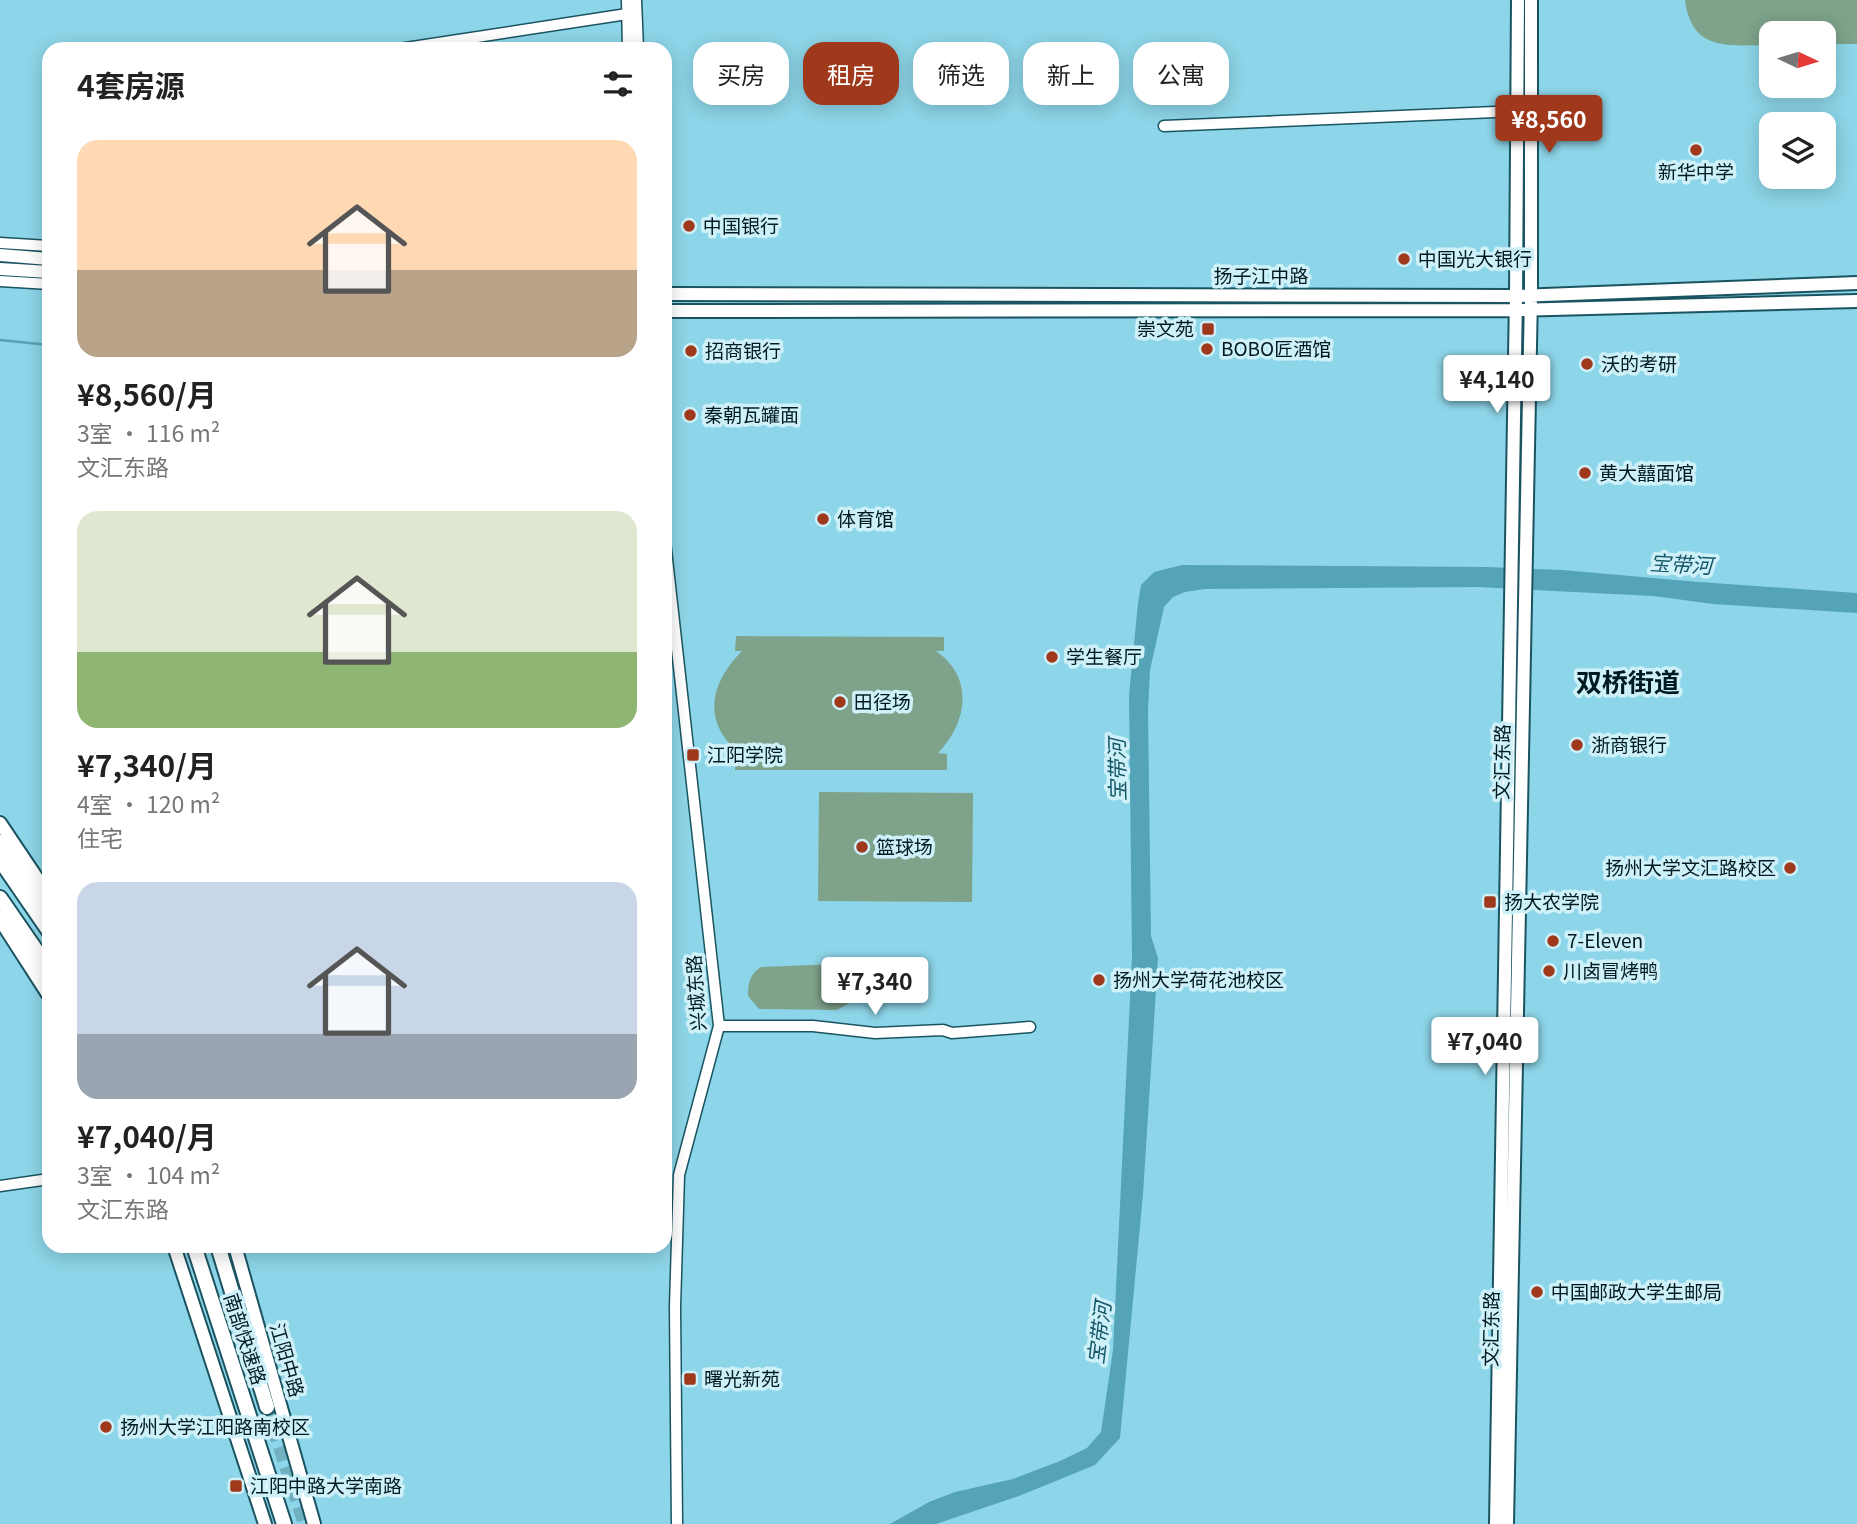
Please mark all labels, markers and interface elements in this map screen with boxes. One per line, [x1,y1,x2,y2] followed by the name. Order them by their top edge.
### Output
[1759,21,1836,98] north arrow
[1759,21,1836,189] map controls
[693,42,789,105] chip: 买房
[803,42,899,105] chip: 租房
[913,42,1009,105] chip: 筛选
[1023,42,1119,105] chip: 新上
[1133,42,1229,105] chip: 公寓
[77,62,185,106] text: 4套房源
[599,65,637,103] icon: filters
[1492,96,1606,155] pin: ¥8,560
[1511,101,1587,135] text: ¥8,560
[1759,112,1836,189] button: layers
[1688,142,1704,158] marker: 新华中学
[1658,157,1734,184] place label: 新华中学
[294,186,420,312] icon: home
[703,211,779,238] place label: 中国银行
[681,218,697,234] marker: 中国银行
[1418,244,1532,271] place label: 中国光大银行
[1396,251,1412,267] marker: 中国光大银行
[1213,261,1309,288] street label: 扬子江中路
[1137,314,1194,341] place label: 崇文苑
[1200,321,1216,337] marker: 崇文苑
[1221,334,1331,361] place label: BOBO匠酒馆
[705,336,781,363] place label: 招商银行
[1199,341,1215,357] marker: BOBO匠酒馆
[683,343,699,359] marker: 招商银行
[1601,349,1677,376] place label: 沃的考研
[1440,356,1554,415] pin: ¥4,140
[1579,356,1595,372] marker: 沃的考研
[1459,361,1535,395] text: ¥4,140
[77,371,217,415] text: ¥8,560/月
[704,400,799,427] place label: 秦朝瓦罐面
[682,407,698,423] marker: 秦朝瓦罐面
[77,415,220,449] text: 3室 · 116 m²
[77,449,169,483] text: 文汇东路
[1599,458,1694,485] place label: 黄大囍面馆
[1577,465,1593,481] marker: 黄大囍面馆
[837,504,894,531] place label: 体育馆
[815,511,831,527] marker: 体育馆
[1649,546,1717,580] water label: 宝带河
[294,557,420,683] icon: home
[1066,642,1142,669] place label: 学生餐厅
[1044,649,1060,665] marker: 学生餐厅
[1576,662,1680,699] district label: 双桥街道
[854,687,911,714] place label: 田径场
[832,694,848,710] marker: 田径场
[1486,724,1515,800] street label: 文汇东路
[1591,730,1667,757] place label: 浙商银行
[1100,734,1132,802] water label: 宝带河
[1569,737,1585,753] marker: 浙商银行
[707,740,783,767] place label: 江阳学院
[77,742,217,786] text: ¥7,340/月
[685,747,701,763] marker: 江阳学院
[77,786,220,820] text: 4室 · 120 m²
[77,820,123,854] text: 住宅
[876,832,933,859] place label: 篮球场
[854,839,870,855] marker: 篮球场
[1605,853,1776,880] place label: 扬州大学文汇路校区
[1782,860,1798,876] marker: 扬州大学文汇路校区
[1504,887,1599,914] place label: 扬大农学院
[1482,894,1498,910] marker: 扬大农学院
[1567,926,1643,953] place label: 7-Eleven
[294,928,420,1054] icon: home
[1545,933,1561,949] marker: 7-Eleven
[678,954,711,1032] street label: 兴城东路
[1563,956,1658,983] place label: 川卤冒烤鸭
[818,958,932,1017] pin: ¥7,340
[837,963,913,997] text: ¥7,340
[1541,963,1557,979] marker: 川卤冒烤鸭
[1113,965,1284,992] place label: 扬州大学荷花池校区
[1091,972,1107,988] marker: 扬州大学荷花池校区
[1428,1018,1542,1077] pin: ¥7,040
[1447,1023,1523,1057] text: ¥7,040
[77,1113,217,1157] text: ¥7,040/月
[77,1157,220,1191] text: 3室 · 104 m²
[77,1191,169,1225] text: 文汇东路
[1551,1277,1722,1304] place label: 中国邮政大学生邮局
[1529,1284,1545,1300] marker: 中国邮政大学生邮局
[219,1289,274,1388] street label: 南部快速路
[1475,1291,1504,1367] street label: 文汇东路
[1079,1296,1117,1366] water label: 宝带河
[265,1319,312,1400] street label: 江阳中路
[704,1364,780,1391] place label: 曙光新苑
[682,1371,698,1387] marker: 曙光新苑
[120,1412,310,1439] place label: 扬州大学江阳路南校区
[98,1419,114,1435] marker: 扬州大学江阳路南校区
[250,1471,402,1498] place label: 江阳中路大学南路
[228,1478,244,1494] marker: 江阳中路大学南路

